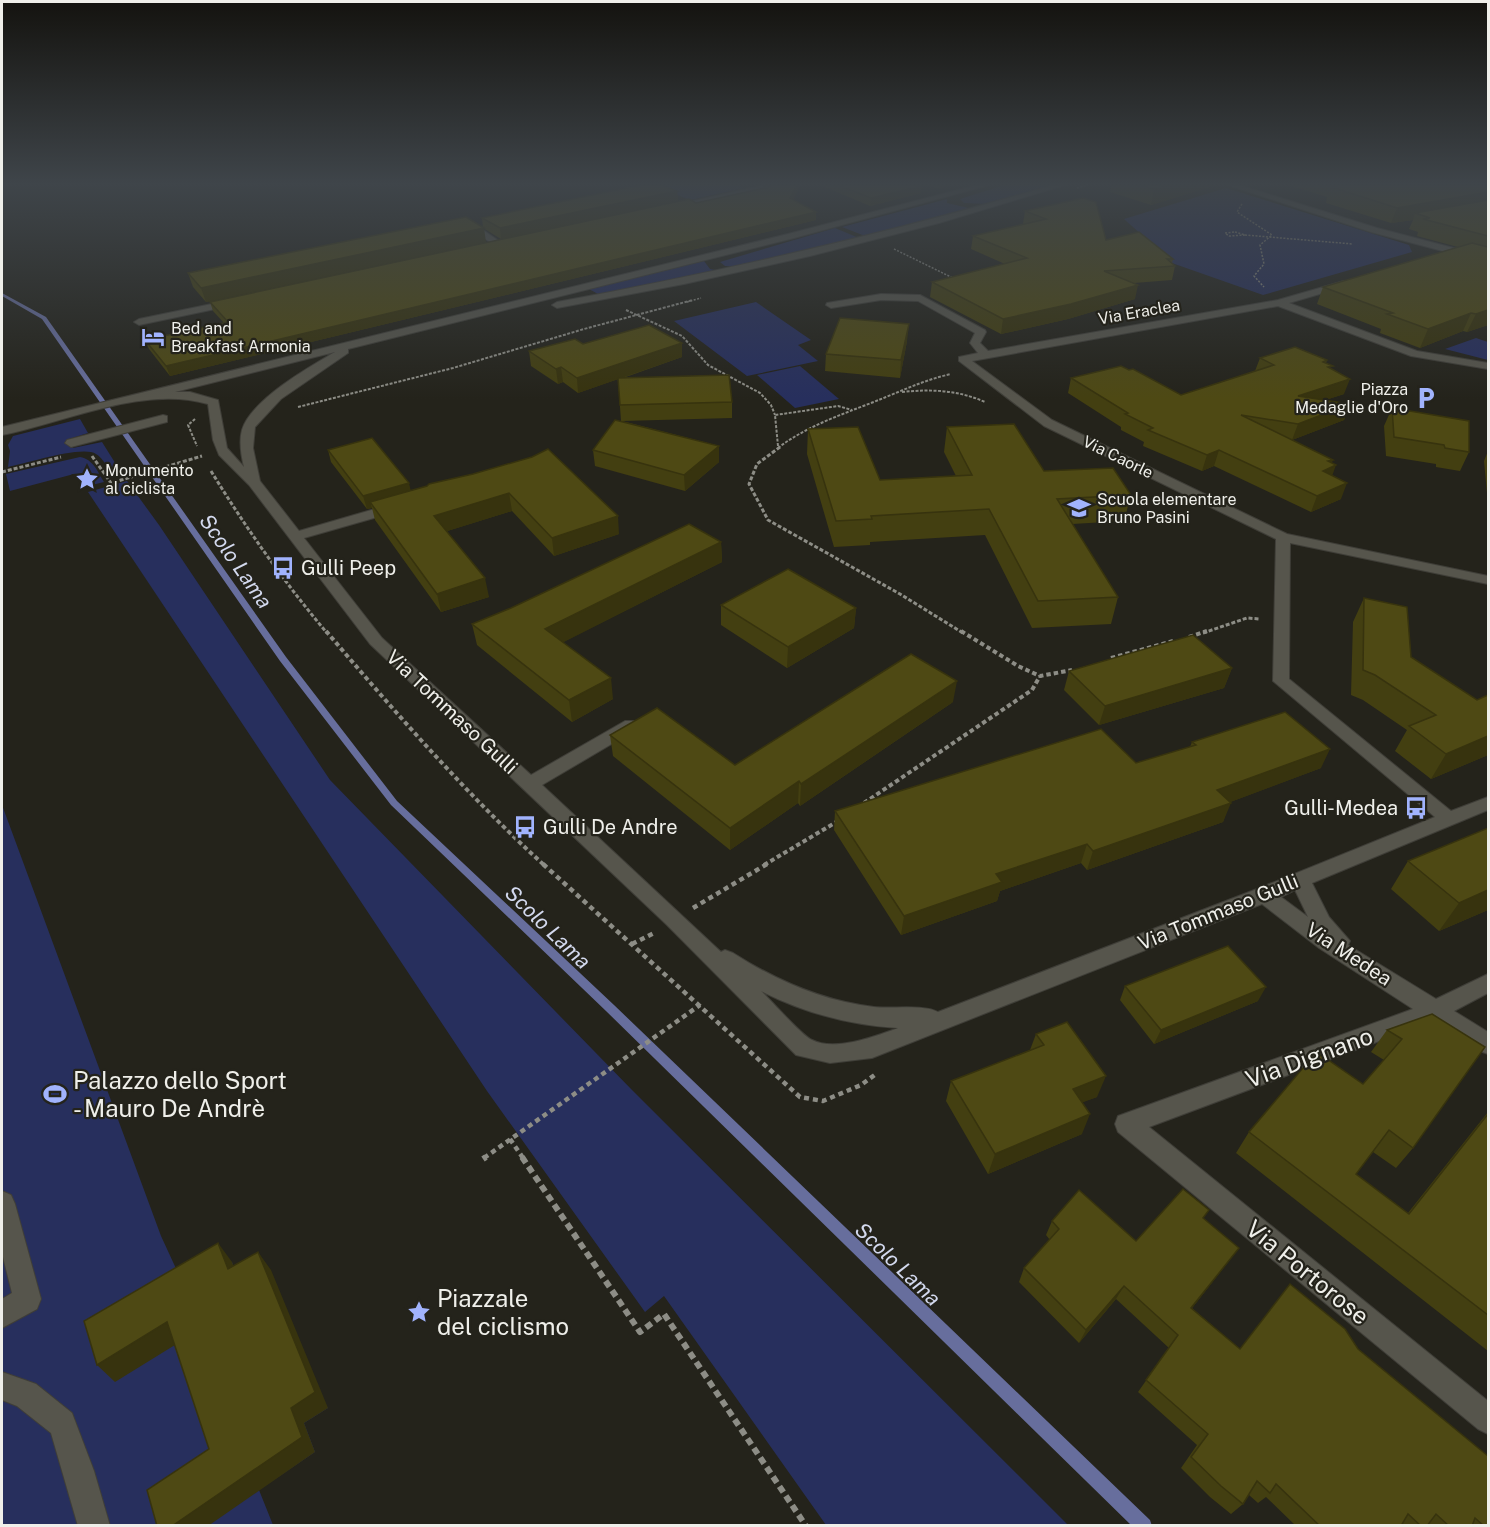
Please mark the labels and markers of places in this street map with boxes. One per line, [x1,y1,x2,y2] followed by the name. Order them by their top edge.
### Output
[171,319,311,356] place label: Bed and Breakfast Armonia
[140,324,166,350] hotel icon: Bed and Breakfast Armonia
[1295,380,1408,417] place label: Piazza Medaglie d'Oro
[1413,385,1439,411] parking icon: Piazza Medaglie d'Oro
[105,461,194,498] place label: Monumento al ciclista
[74,466,100,492] place icon: Monumento al ciclista
[1097,490,1237,527] place label: Scuola elementare Bruno Pasini
[1066,495,1092,521] school or university icon: Scuola elementare Bruno Pasini
[270,555,296,581] bus stop icon: Gulli Peep
[301,556,396,580] place label: Gulli Peep
[1403,795,1429,821] bus stop icon: Gulli-Medea
[1284,796,1398,820] place label: Gulli-Medea
[512,814,538,840] bus stop icon: Gulli De Andre
[543,815,678,839] place label: Gulli De Andre
[73,1066,287,1122] place label: Palazzo dello Sport - Mauro De Andrè
[42,1081,68,1107] sports icon: Palazzo dello Sport - Mauro De Andrè
[437,1284,569,1340] place label: Piazzale del ciclismo
[406,1299,432,1325] place icon: Piazzale del ciclismo

